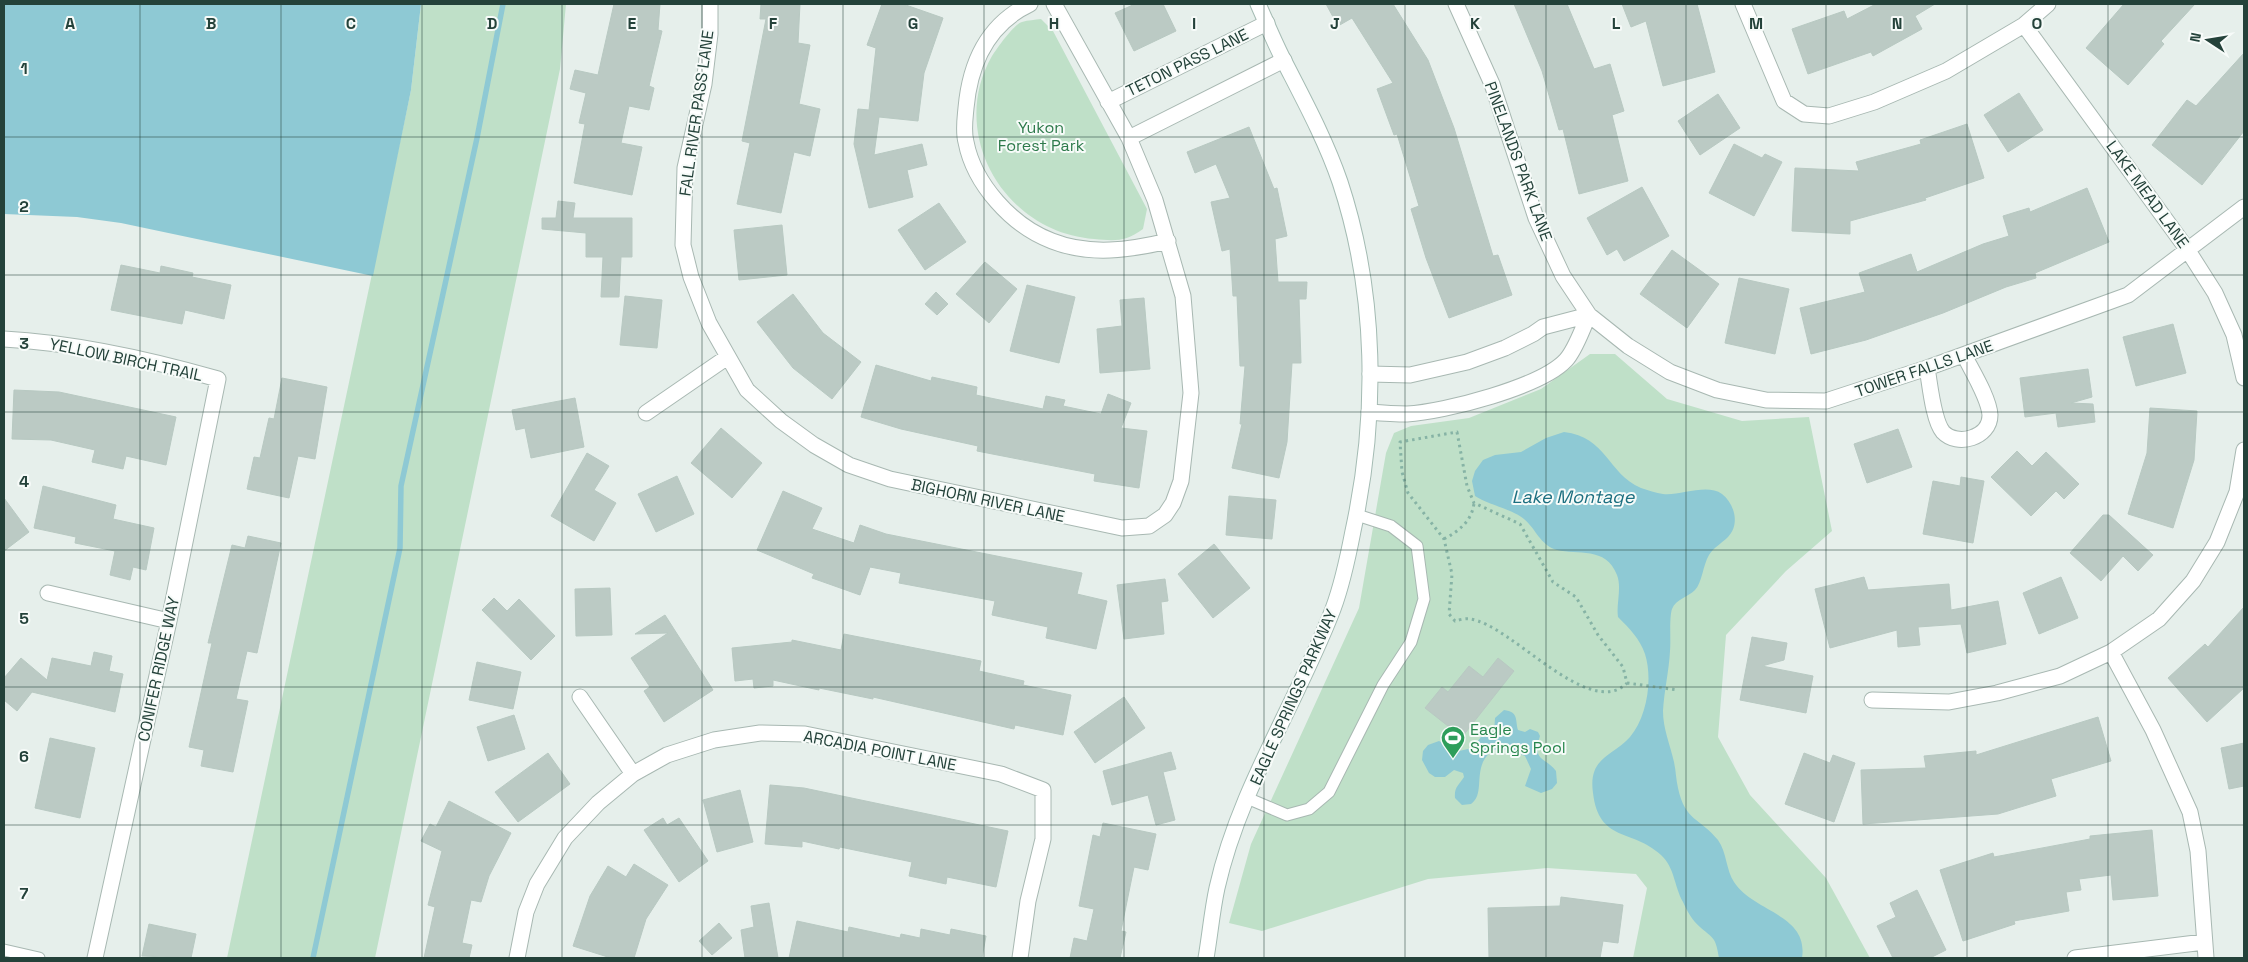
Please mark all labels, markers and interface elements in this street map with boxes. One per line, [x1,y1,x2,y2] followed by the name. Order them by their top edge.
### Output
[65,13,75,34] text: A
[206,13,216,34] text: B
[346,13,356,34] text: C
[487,13,497,34] text: D
[628,13,637,34] text: E
[769,13,778,34] text: F
[908,13,918,34] text: G
[1049,13,1059,34] text: H
[1192,13,1196,34] text: I
[1330,13,1340,34] text: J
[1470,13,1480,34] text: K
[1612,13,1621,34] text: L
[1749,13,1763,34] text: M
[1892,13,1902,34] text: N
[2032,13,2043,34] text: O
[2183,15,2233,65] north arrow
[1123,24,1252,101] street label: TETON PASS LANE
[674,29,719,197] street label: FALL RIVER PASS LANE
[2186,31,2205,44] text: N
[20,58,28,79] text: 1
[1480,78,1557,244] street label: PINELANDS PARK LANE
[998,117,1085,156] park label: Yukon Forest Park
[2102,136,2194,252] street label: LAKE MEAD LANE
[19,196,29,217] text: 2
[19,333,29,354] text: 3
[48,333,205,386] street label: YELLOW BIRCH TRAIL
[1852,335,1996,402] street label: TOWER FALLS LANE
[19,471,29,492] text: 4
[909,474,1067,527] street label: BIGHORN RIVER LANE
[1512,485,1636,508] water label: Lake Montage
[133,594,184,744] street label: CONIFER RIDGE WAY
[1245,606,1342,789] street label: EAGLE SPRINGS PARKWAY
[19,608,29,629] text: 5
[1470,719,1566,758] place label: Eagle Springs Pool
[802,725,958,776] street label: ARCADIA POINT LANE
[1440,725,1466,759] sports icon: Eagle Springs Pool
[19,746,29,767] text: 6
[20,883,29,904] text: 7

